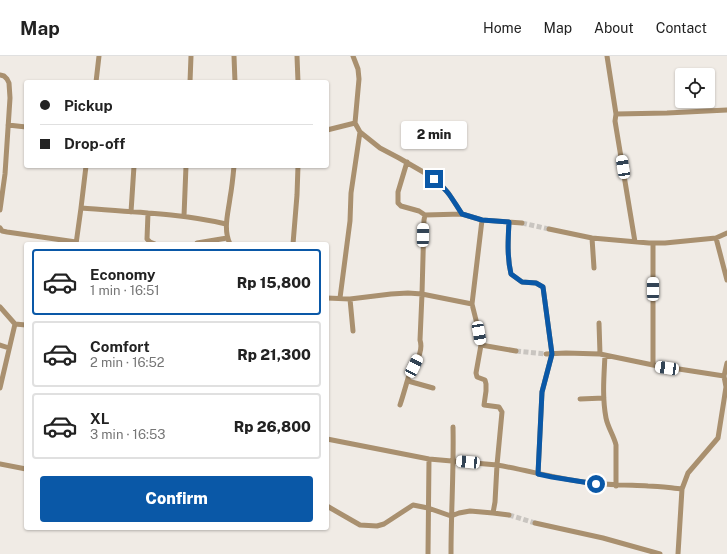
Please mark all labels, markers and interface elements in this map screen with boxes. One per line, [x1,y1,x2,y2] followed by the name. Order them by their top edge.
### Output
[20,17,60,39] text: Map
[483,20,522,36] text: Home
[544,20,572,36] text: Map
[594,20,634,36] text: About
[656,20,707,36] text: Contact
[675,68,715,108] map controls
[675,68,715,108] button: locate
[64,97,113,114] text: Pickup
[401,121,467,149] callout: 2 min
[417,127,451,142] text: 2 min
[64,135,125,152] text: Drop-off
[615,154,631,180] car
[425,170,443,188] route end
[417,223,429,247] car
[42,264,78,300] icon: car
[90,266,155,283] text: Economy
[237,274,311,291] text: Rp 15,800
[647,277,659,301] car
[90,283,160,298] text: 1 min · 16:51
[471,320,487,346] car
[42,336,78,372] icon: car
[90,338,150,355] text: Comfort
[237,346,311,363] text: Rp 21,300
[403,353,425,379] car
[90,355,165,370] text: 2 min · 16:52
[654,360,680,376] car
[42,408,78,444] icon: car
[90,410,109,427] text: XL
[234,418,311,435] text: Rp 26,800
[90,427,165,442] text: 3 min · 16:53
[456,455,480,469] car
[587,475,605,493] route start
[40,476,313,522] button: Confirm

